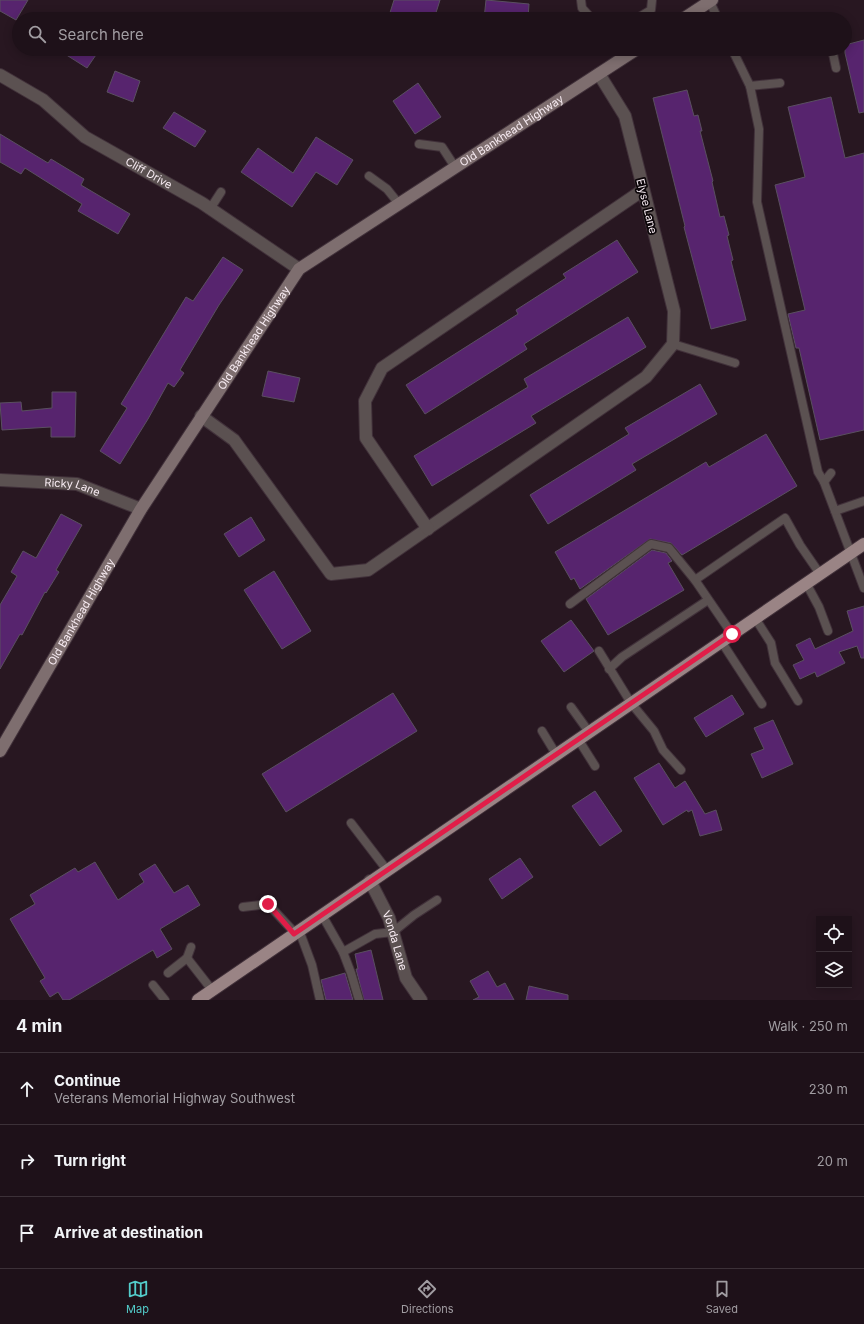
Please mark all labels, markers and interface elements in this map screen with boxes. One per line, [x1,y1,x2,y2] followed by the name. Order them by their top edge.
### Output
[12,12,852,56] search box
[26,23,48,45] icon: search
[58,25,144,44] text: Search here
[457,92,566,170] street label: Old Bankhead Highway
[123,154,175,192] street label: Cliff Drive
[633,177,661,235] street label: Elyse Lane
[214,283,293,392] street label: Old Bankhead Highway
[44,475,102,499] street label: Ricky Lane
[44,556,118,668] street label: Old Bankhead Highway
[723,625,741,643] route start
[259,895,277,913] route end
[379,908,411,972] street label: Vonda Lane
[816,916,852,988] map controls
[816,916,852,952] button: locate
[816,952,852,988] button: layers
[16,1016,62,1036] text: 4 min
[768,1018,848,1034] text: Walk · 250 m
[54,1071,121,1090] text: Continue
[16,1078,38,1100] icon: ahead
[809,1081,848,1097] text: 230 m
[54,1090,295,1106] text: Veterans Memorial Highway Southwest
[16,1150,38,1172] icon: right
[54,1151,126,1170] text: Turn right
[817,1153,848,1169] text: 20 m
[16,1222,38,1244] icon: arrive
[54,1223,203,1242] text: Arrive at destination
[126,1278,149,1316] tab: Map
[401,1278,454,1316] tab: Directions
[706,1278,738,1316] tab: Saved

